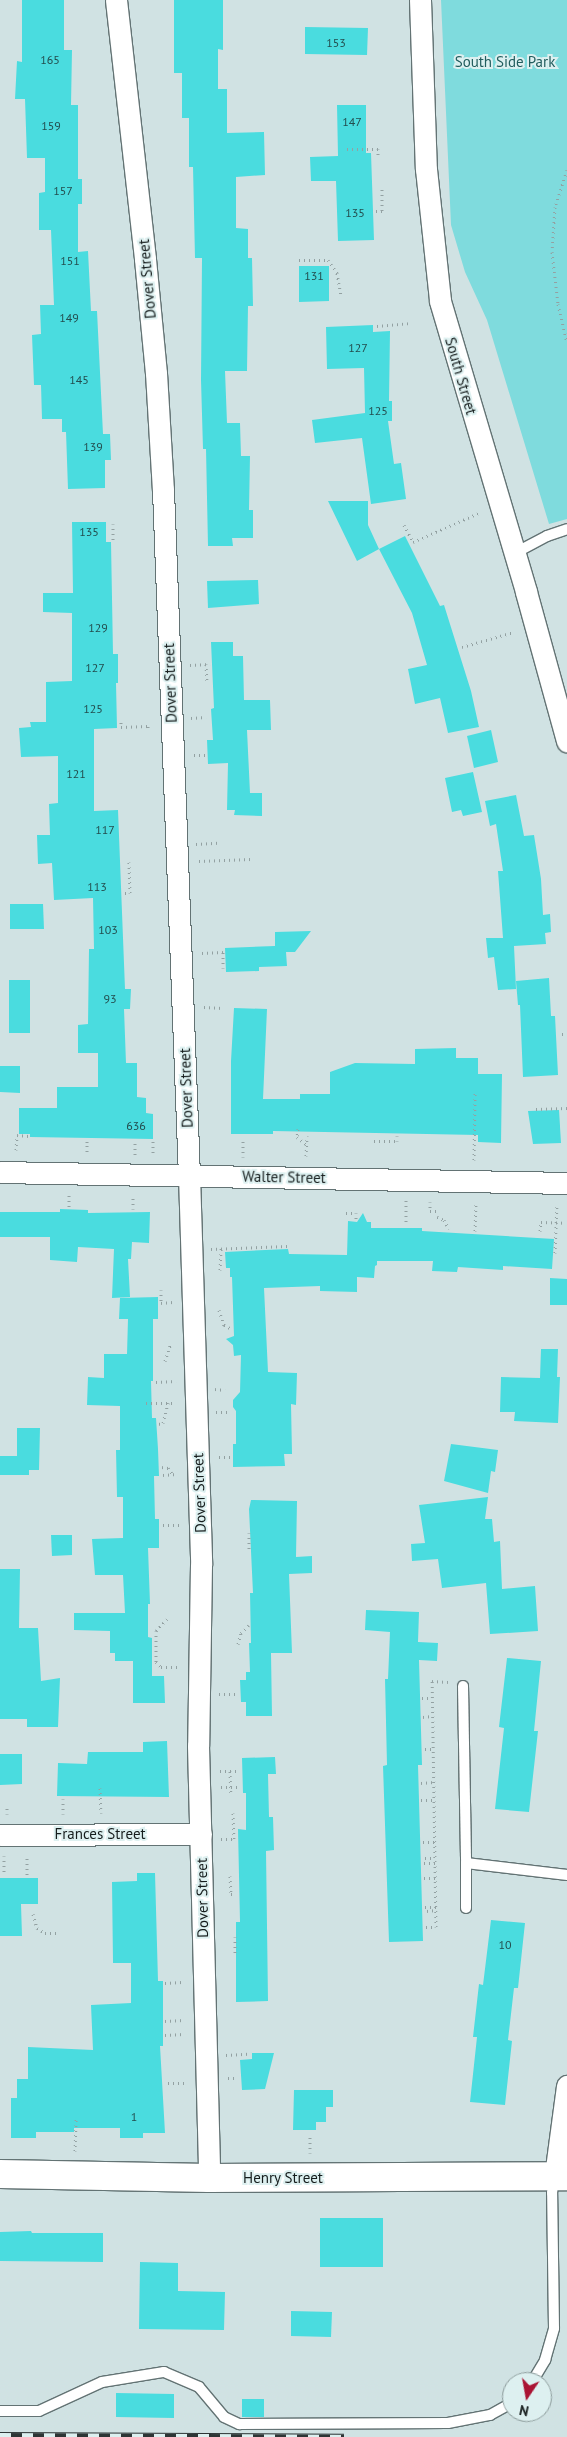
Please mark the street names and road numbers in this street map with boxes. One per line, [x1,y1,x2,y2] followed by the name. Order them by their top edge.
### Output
[135,238,159,320] street label: Dover Street
[441,335,481,417] street label: South Street
[160,643,180,723] street label: Dover Street
[176,1048,196,1128] street label: Dover Street
[242,1167,326,1187] street label: Walter Street
[189,1453,209,1533] street label: Dover Street
[54,1825,146,1843] street label: Frances Street
[192,1858,212,1938] street label: Dover Street
[243,2169,323,2187] street label: Henry Street

